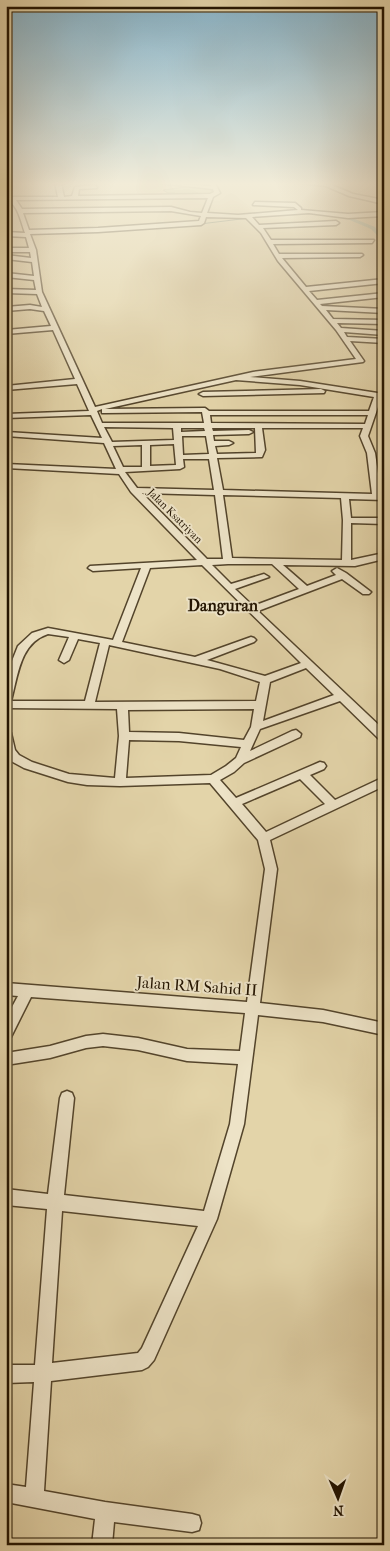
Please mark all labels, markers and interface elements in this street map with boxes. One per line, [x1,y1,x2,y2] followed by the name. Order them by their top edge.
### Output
[144,485,205,546] street label: Jalan Ksatriyan
[188,596,259,616] district label: Danguran
[134,972,258,1000] street label: Jalan RM Sahid II
[312,1474,362,1524] north arrow
[332,1502,344,1519] text: N

